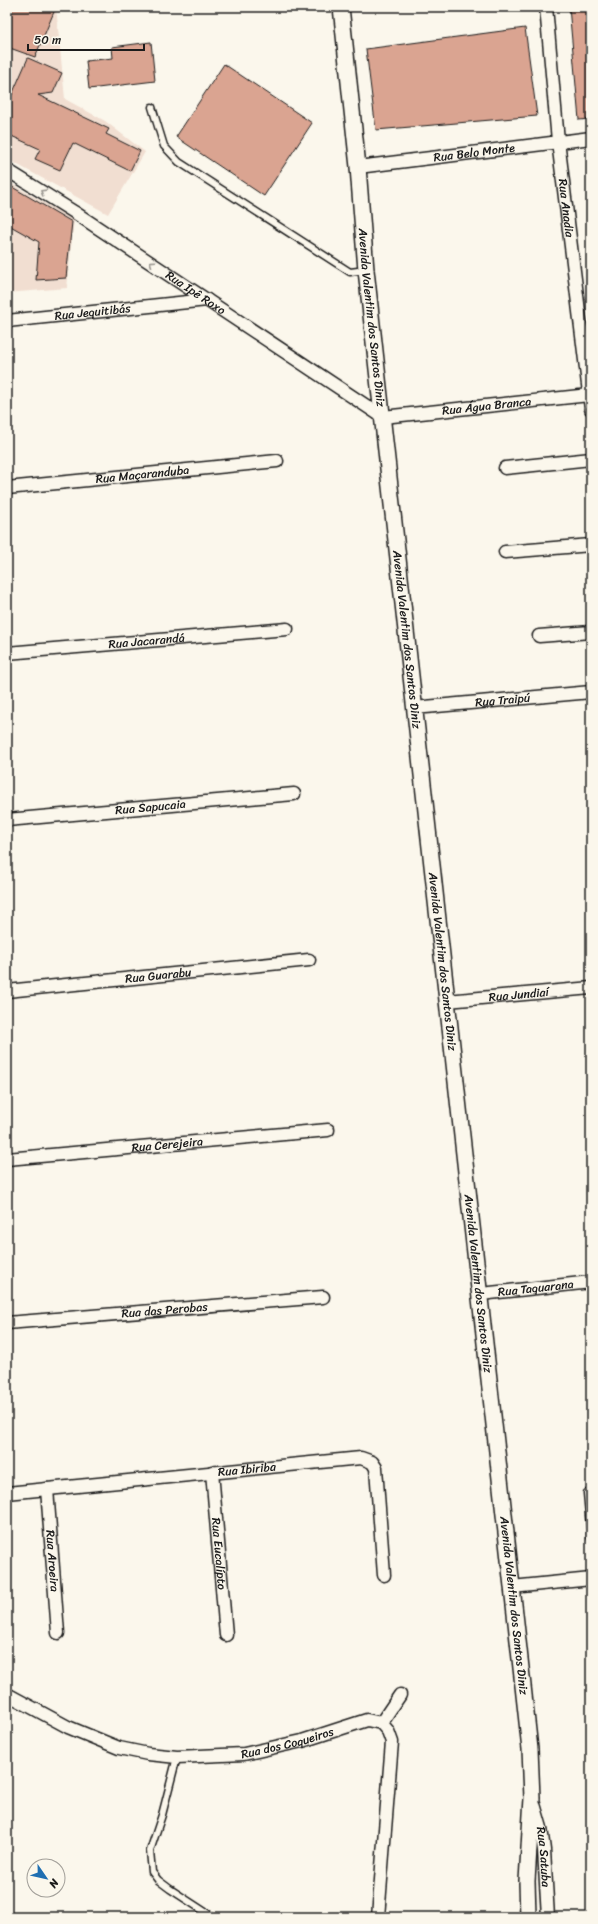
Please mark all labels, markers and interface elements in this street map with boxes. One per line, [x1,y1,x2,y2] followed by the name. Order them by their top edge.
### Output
[28,26,144,52] scale bar
[34,29,61,51] text: 50 m
[432,137,516,169] street label: Rua Belo Monte
[552,177,581,240] street label: Rua Anadia
[40,189,47,197] one-way arrow
[352,226,392,408] street label: Avenida Valentim dos Santos Diniz
[149,260,156,268] one-way arrow
[161,264,230,321] street label: Rua Ipê Roxo
[53,297,132,327] street label: Rua Jequitibás
[441,390,532,422] street label: Rua Água Branca
[94,459,190,490] street label: Rua Maçaranduba
[386,548,428,730] street label: Avenida Valentim dos Santos Diniz
[107,627,186,655] street label: Rua Jacarandá
[474,686,532,713] street label: Rua Traipú
[114,793,187,821] street label: Rua Sapucaia
[422,870,464,1052] street label: Avenida Valentim dos Santos Diniz
[124,961,193,990] street label: Rua Guarabu
[488,981,551,1008] street label: Rua Jundiaí
[131,1130,204,1159] street label: Rua Cerejeira
[457,1192,499,1374] street label: Avenida Valentim dos Santos Diniz
[497,1273,575,1303] street label: Rua Taquarana
[120,1295,209,1325] street label: Rua das Perobas
[217,1455,278,1483] street label: Rua Ibiriba
[493,1514,535,1696] street label: Avenida Valentim dos Santos Diniz
[205,1517,233,1591] street label: Rua Eucalípto
[39,1529,66,1593] street label: Rua Aroeira
[239,1720,337,1765] street label: Rua dos Coqueiros
[530,1825,557,1889] street label: Rua Satuba
[26,1858,66,1898] north arrow
[44,1874,64,1892] text: N

